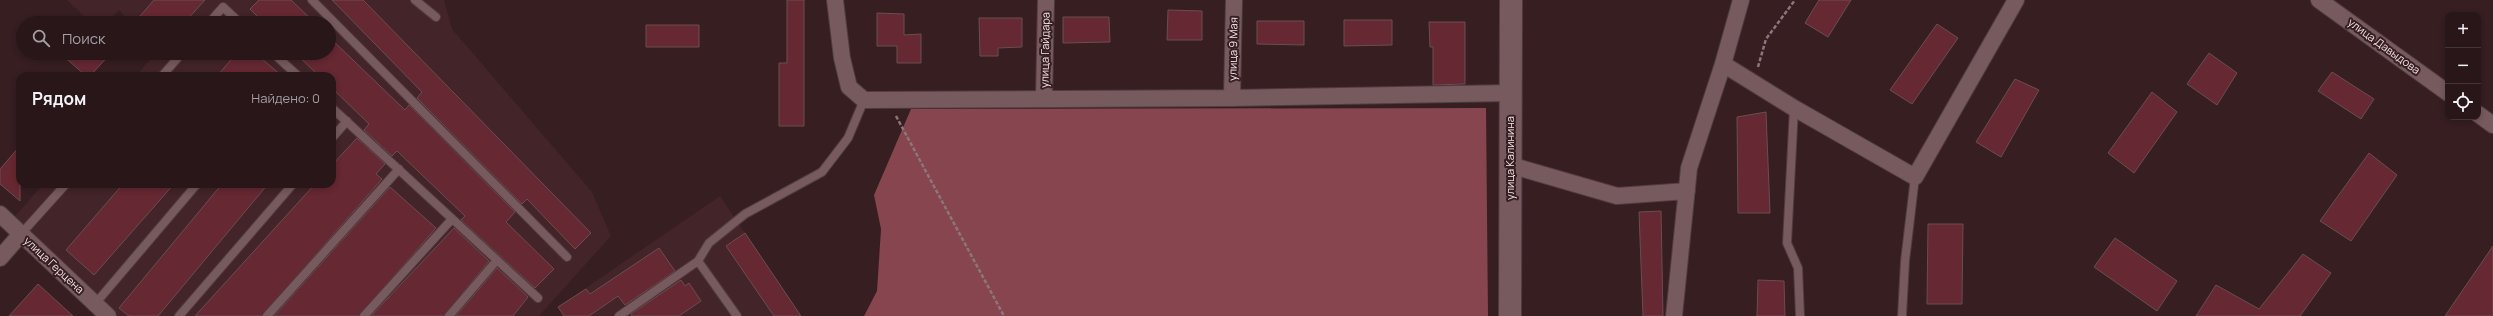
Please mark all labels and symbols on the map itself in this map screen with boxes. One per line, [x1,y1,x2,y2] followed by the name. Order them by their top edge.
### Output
[1036,12,1053,88] street label: улица Гайдара
[2345,14,2423,77] street label: улица Давыдова
[1224,17,1241,81] street label: улица 9 Мая
[1502,116,1517,200] street label: улица Калинина
[21,233,88,296] street label: улица Герцена

